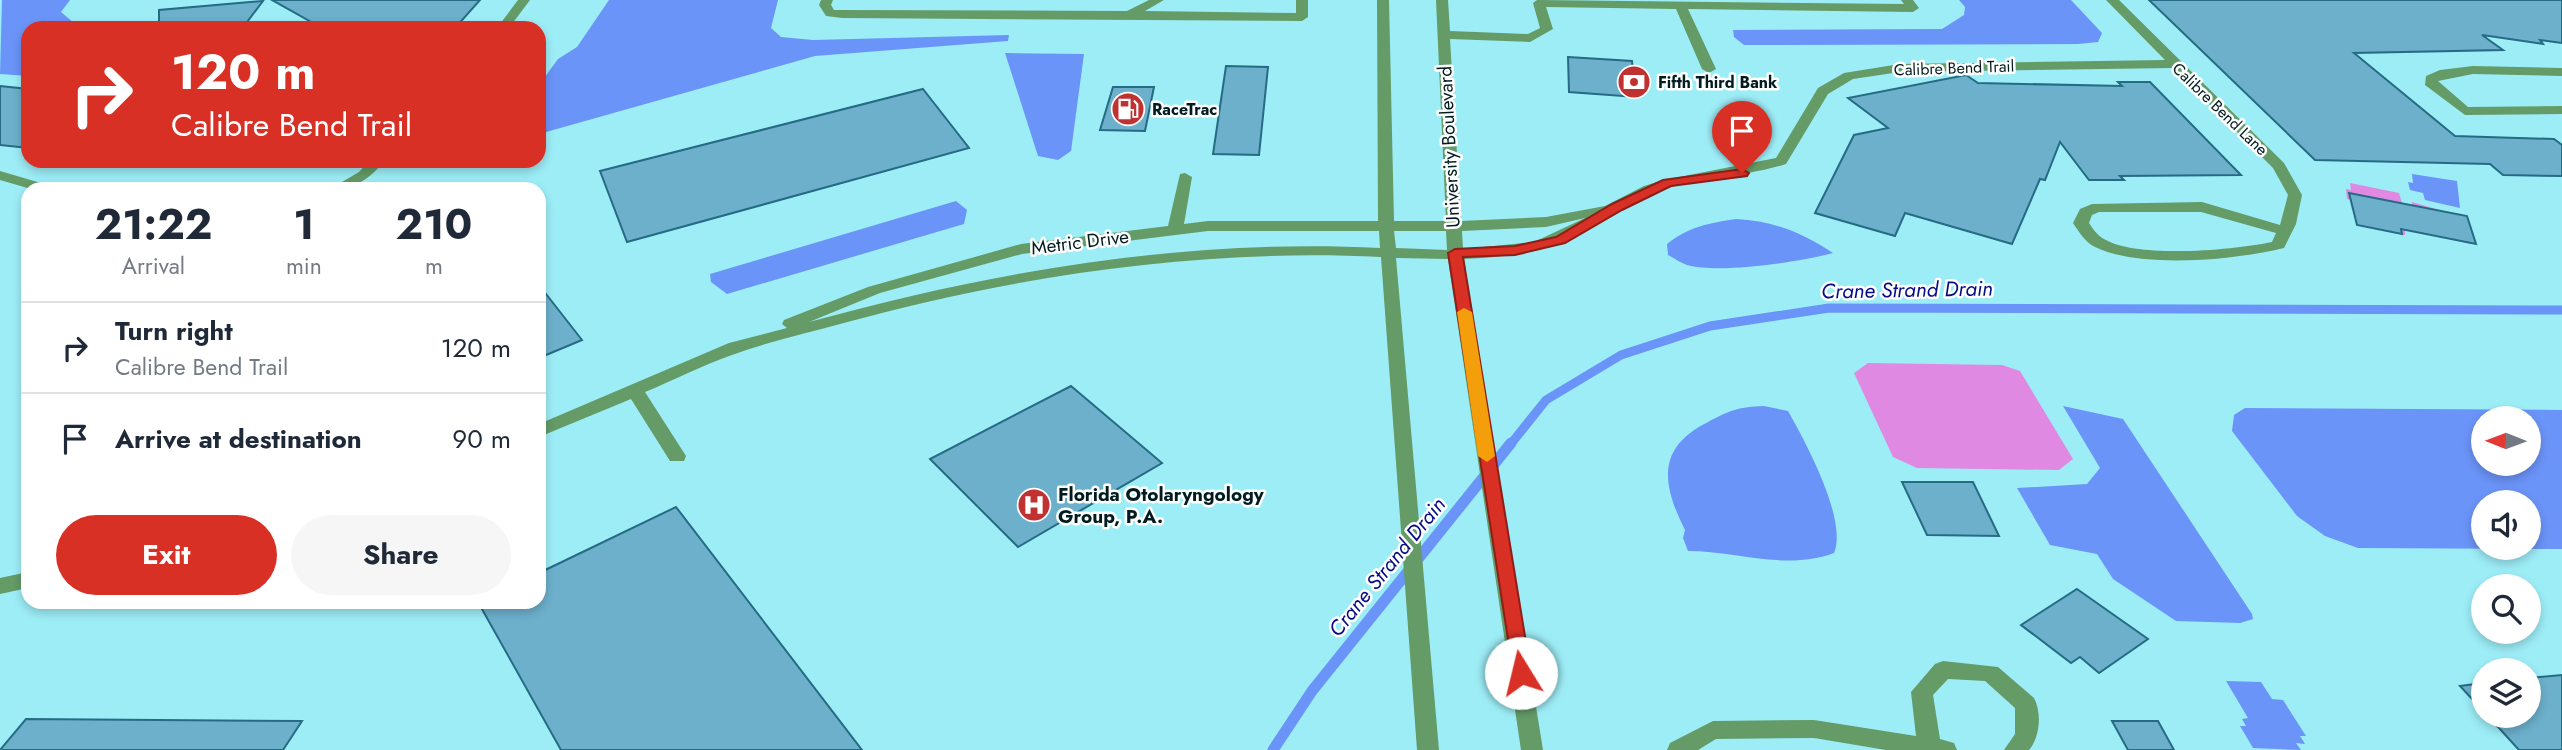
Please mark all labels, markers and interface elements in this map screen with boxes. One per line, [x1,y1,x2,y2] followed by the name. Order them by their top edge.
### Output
[171,37,315,107] text: 120 m
[56,49,147,140] icon: right
[1893,54,2015,82] street label: Calibre Bend Trail
[2167,57,2273,161] street label: Calibre Bend Lane
[1615,63,1653,101] bank icon: Fifth Third Bank
[1431,65,1467,229] street label: University Boulevard
[1658,71,1778,94] place label: Fifth Third Bank
[1109,90,1147,128] fuel station icon: RaceTrac
[1152,98,1217,121] place label: RaceTrac
[1712,101,1772,173] pin
[171,102,412,148] text: Calibre Bend Trail
[1723,112,1761,150] icon: arrive
[95,194,212,255] text: 21:22
[293,194,315,255] text: 1
[396,194,472,255] text: 210
[1030,223,1131,261] street label: Metric Drive
[122,249,185,283] text: Arrival
[286,249,322,283] text: min
[425,249,443,283] text: m
[1821,274,1993,306] water label: Crane Strand Drain
[115,312,233,350] text: Turn right
[56,329,94,367] icon: right
[441,329,511,367] text: 120 m
[115,350,288,384] text: Calibre Bend Trail
[2471,406,2541,476] north arrow
[2471,406,2541,728] map controls
[56,420,94,458] icon: arrive
[115,420,362,458] text: Arrive at destination
[452,420,511,458] text: 90 m
[1058,481,1265,530] place label: Florida Otolaryngology Group, P.A.
[1015,486,1053,524] hospital icon: Florida Otolaryngology Group, P.A.
[2471,490,2541,560] button: sound
[1321,491,1453,643] water label: Crane Strand Drain
[56,515,277,595] button: Exit
[291,515,511,595] button: Share
[2471,574,2541,644] button: search
[1484,636,1558,710] position arrow
[2471,658,2541,728] button: layers

